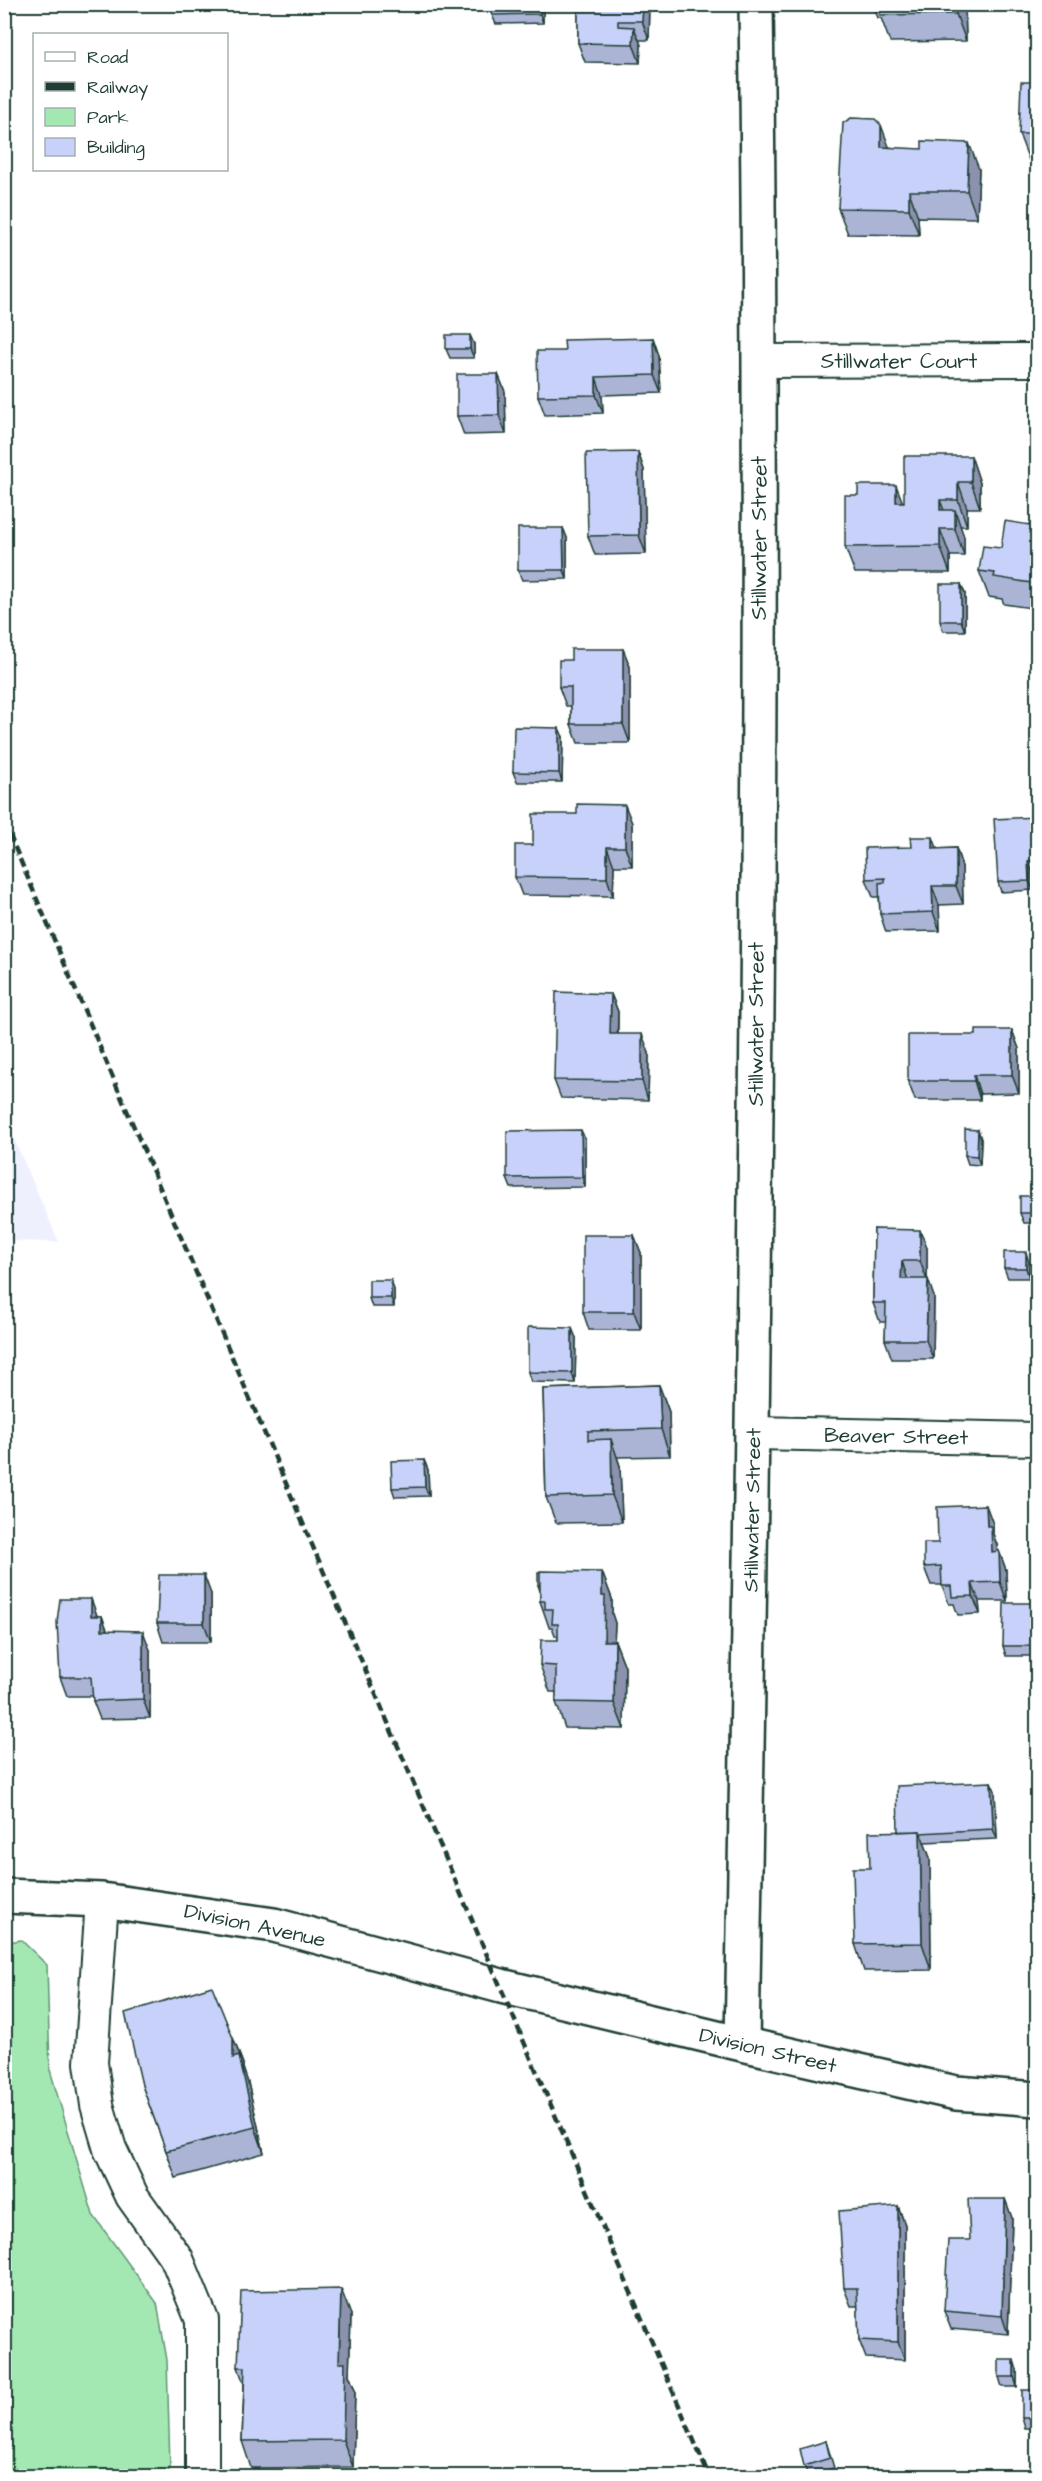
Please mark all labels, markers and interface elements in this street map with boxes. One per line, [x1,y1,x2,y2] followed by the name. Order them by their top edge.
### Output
[33,33,228,171] legend
[87,45,128,70] text: Road
[87,75,148,101] text: Railway
[87,105,129,130] text: Park
[87,135,145,161] text: Building
[821,347,978,376] street label: Stillwater Court
[745,455,774,620] street label: Stillwater Street
[742,941,771,1106] street label: Stillwater Street
[824,1421,969,1452] street label: Beaver Street
[737,1427,768,1592] street label: Stillwater Street
[182,1896,328,1955] street label: Division Avenue
[696,2021,840,2080] street label: Division Street

